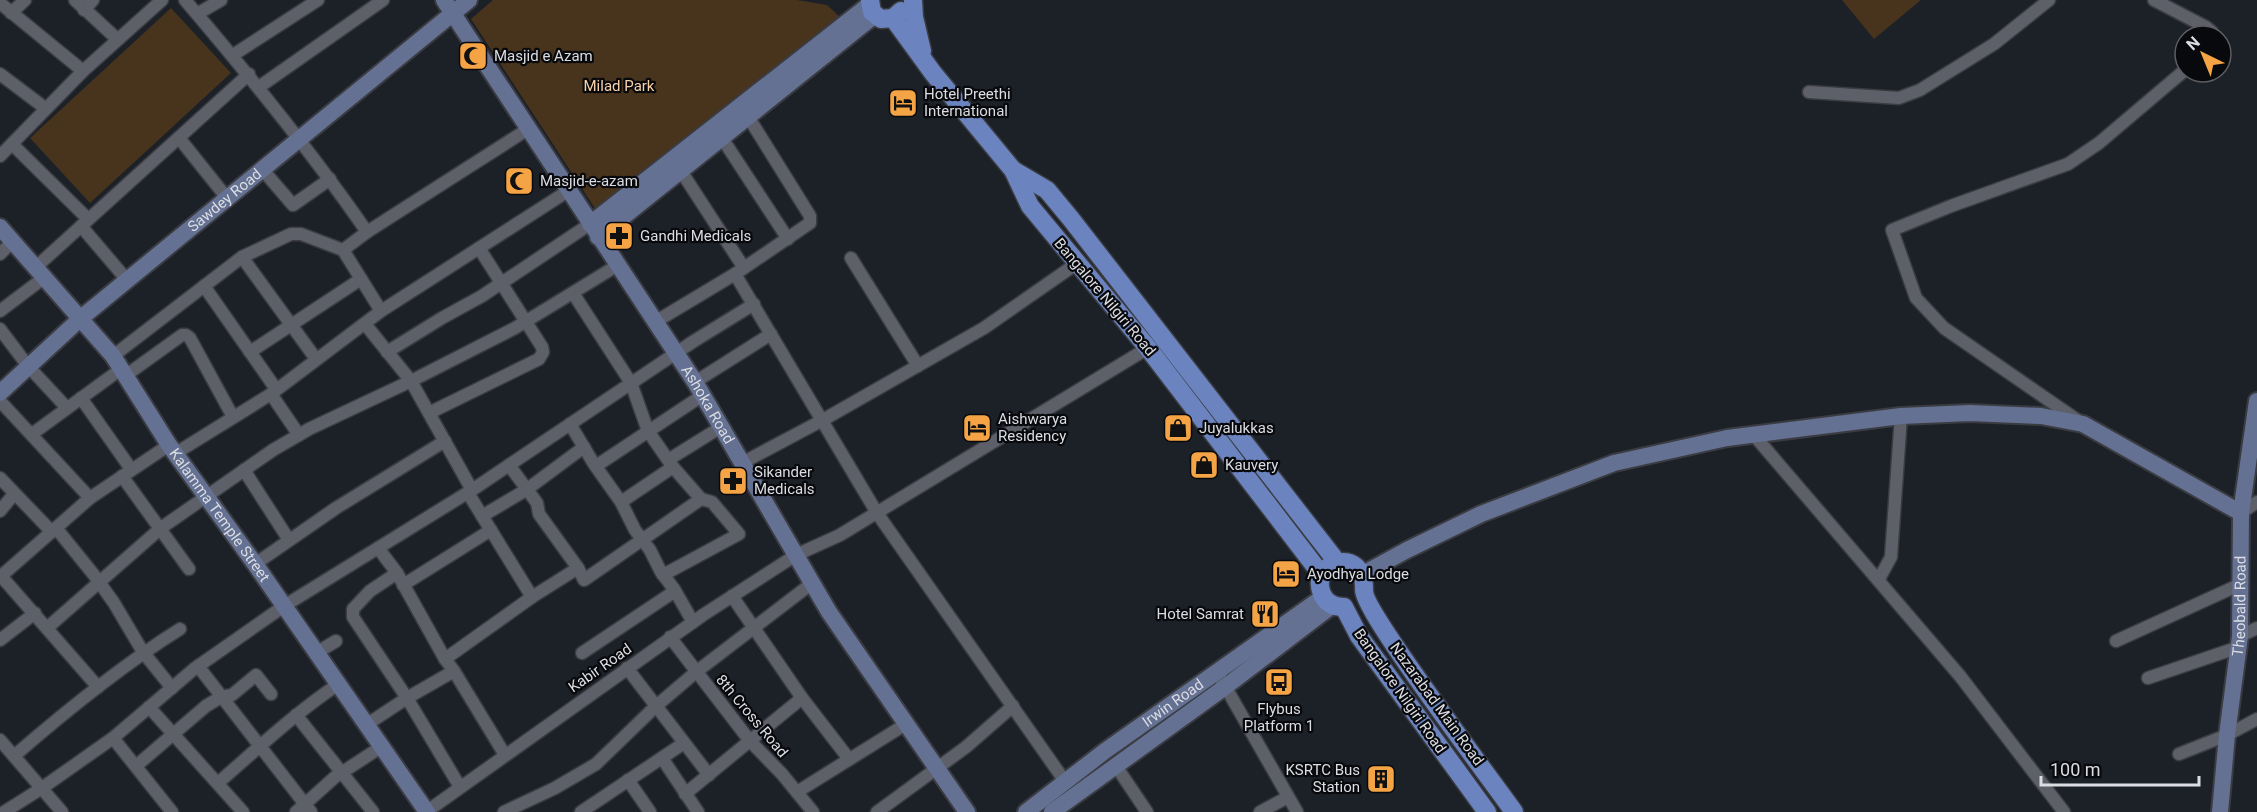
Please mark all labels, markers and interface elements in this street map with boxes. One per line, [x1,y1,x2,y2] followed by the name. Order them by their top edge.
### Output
[2173,24,2233,84] north arrow
[2183,33,2204,54] text: N
[457,40,489,72] mosque icon: Masjid e Azam
[494,47,593,65] place label: Masjid e Azam
[584,77,655,95] park label: Milad Park
[924,85,1011,120] place label: Hotel Preethi International
[887,87,919,119] hotel icon: Hotel Preethi International
[184,165,265,236] street label: Sawdey Road
[503,165,535,197] mosque icon: Masjid-e-azam
[540,172,638,190] place label: Masjid-e-azam
[603,220,635,252] pharmacy icon: Gandhi Medicals
[640,227,751,245] place label: Gandhi Medicals
[1050,234,1160,360] street label: Bangalore Nilgiri Road
[677,362,738,447] street label: Ashoka Road
[998,410,1067,445] place label: Aishwarya Residency
[961,412,993,444] hotel icon: Aishwarya Residency
[1162,412,1194,444] shop icon: Juyalukkas
[1199,419,1274,437] place label: Juyalukkas
[165,445,274,585] street label: Kalamma Temple Street
[1188,449,1220,481] shop icon: Kauvery
[1225,456,1278,474] place label: Kauvery
[754,463,815,498] place label: Sikander Medicals
[717,465,749,497] pharmacy icon: Sikander Medicals
[2228,556,2250,658] street label: Theobald Road
[1270,558,1302,590] hotel icon: Ayodhya Lodge
[1307,565,1409,583] place label: Ayodhya Lodge
[1249,598,1281,630] restaurant icon: Hotel Samrat
[1156,605,1244,623] place label: Hotel Samrat
[1350,625,1450,757] street label: Bangalore Nilgiri Road
[1386,639,1488,769] street label: Nazarabad Main Road
[565,640,635,696] street label: Kabir Road
[1263,666,1295,698] bus stop icon: Flybus Platform 1
[712,671,792,761] street label: 8th Cross Road
[1139,675,1207,731] street label: Irwin Road
[1244,700,1314,735] place label: Flybus Platform 1
[2041,749,2198,787] scale bar
[2050,759,2101,780] text: 100 m
[1285,761,1360,796] place label: KSRTC Bus Station
[1365,763,1397,795] building icon: KSRTC Bus Station

